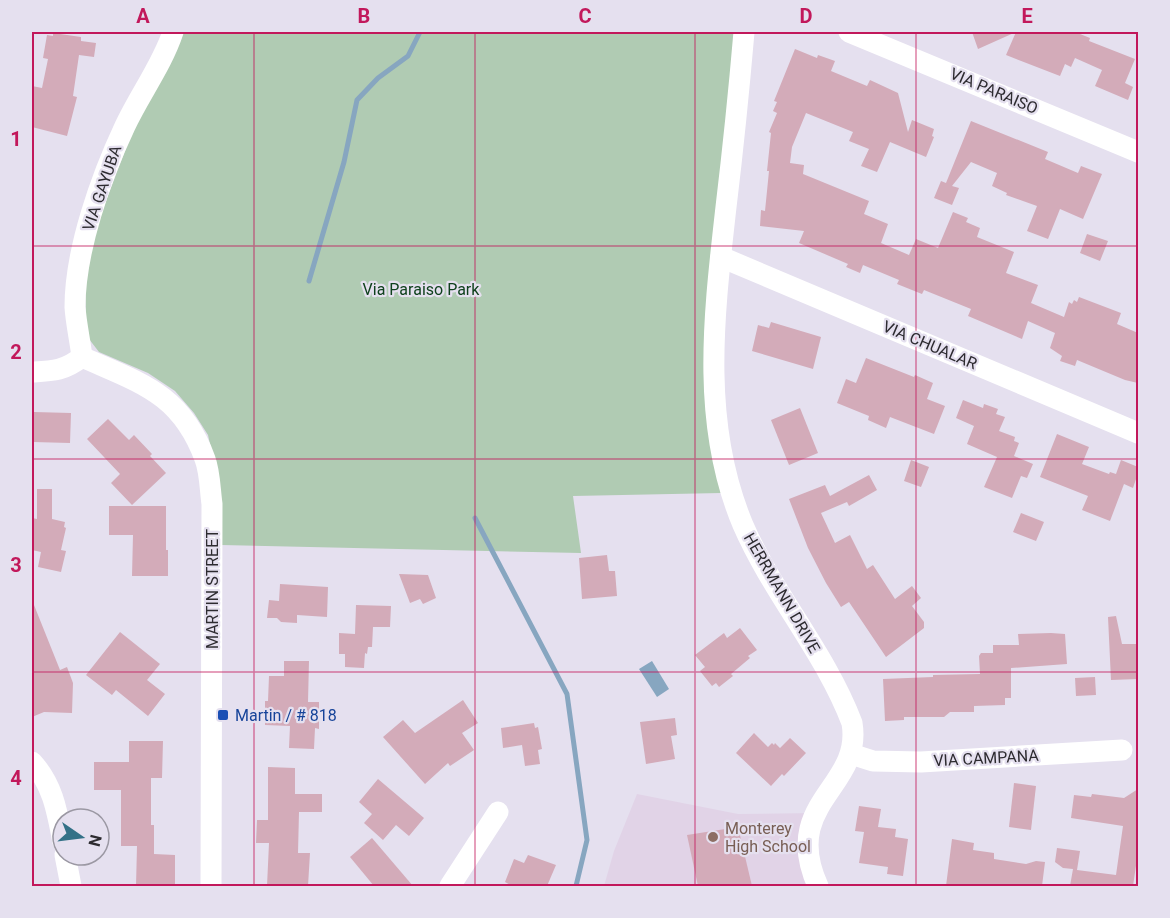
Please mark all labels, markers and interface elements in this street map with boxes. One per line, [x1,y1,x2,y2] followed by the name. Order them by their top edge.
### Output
[136,4,150,28] text: A
[358,4,370,28] text: B
[578,4,592,28] text: C
[800,4,813,28] text: D
[1021,4,1033,28] text: E
[947,64,1041,118] street label: VIA PARAISO
[10,127,22,151] text: 1
[78,142,126,233] street label: VIA GAYUBA
[363,280,480,299] park label: Via Paraiso Park
[880,317,980,373] street label: VIA CHUALAR
[10,340,22,364] text: 2
[203,529,222,649] street label: MARTIN STREET
[740,530,824,656] street label: HERRMANN DRIVE
[10,553,22,577] text: 3
[235,706,337,725] place label: Martin / # 818
[216,708,230,722] marker: Martin / # 818
[933,746,1040,770] street label: VIA CAMPANA
[10,766,22,790] text: 4
[51,807,111,867] north arrow
[725,819,811,856] place label: Monterey High School
[706,830,720,844] marker: Monterey High School
[84,833,106,848] text: N

